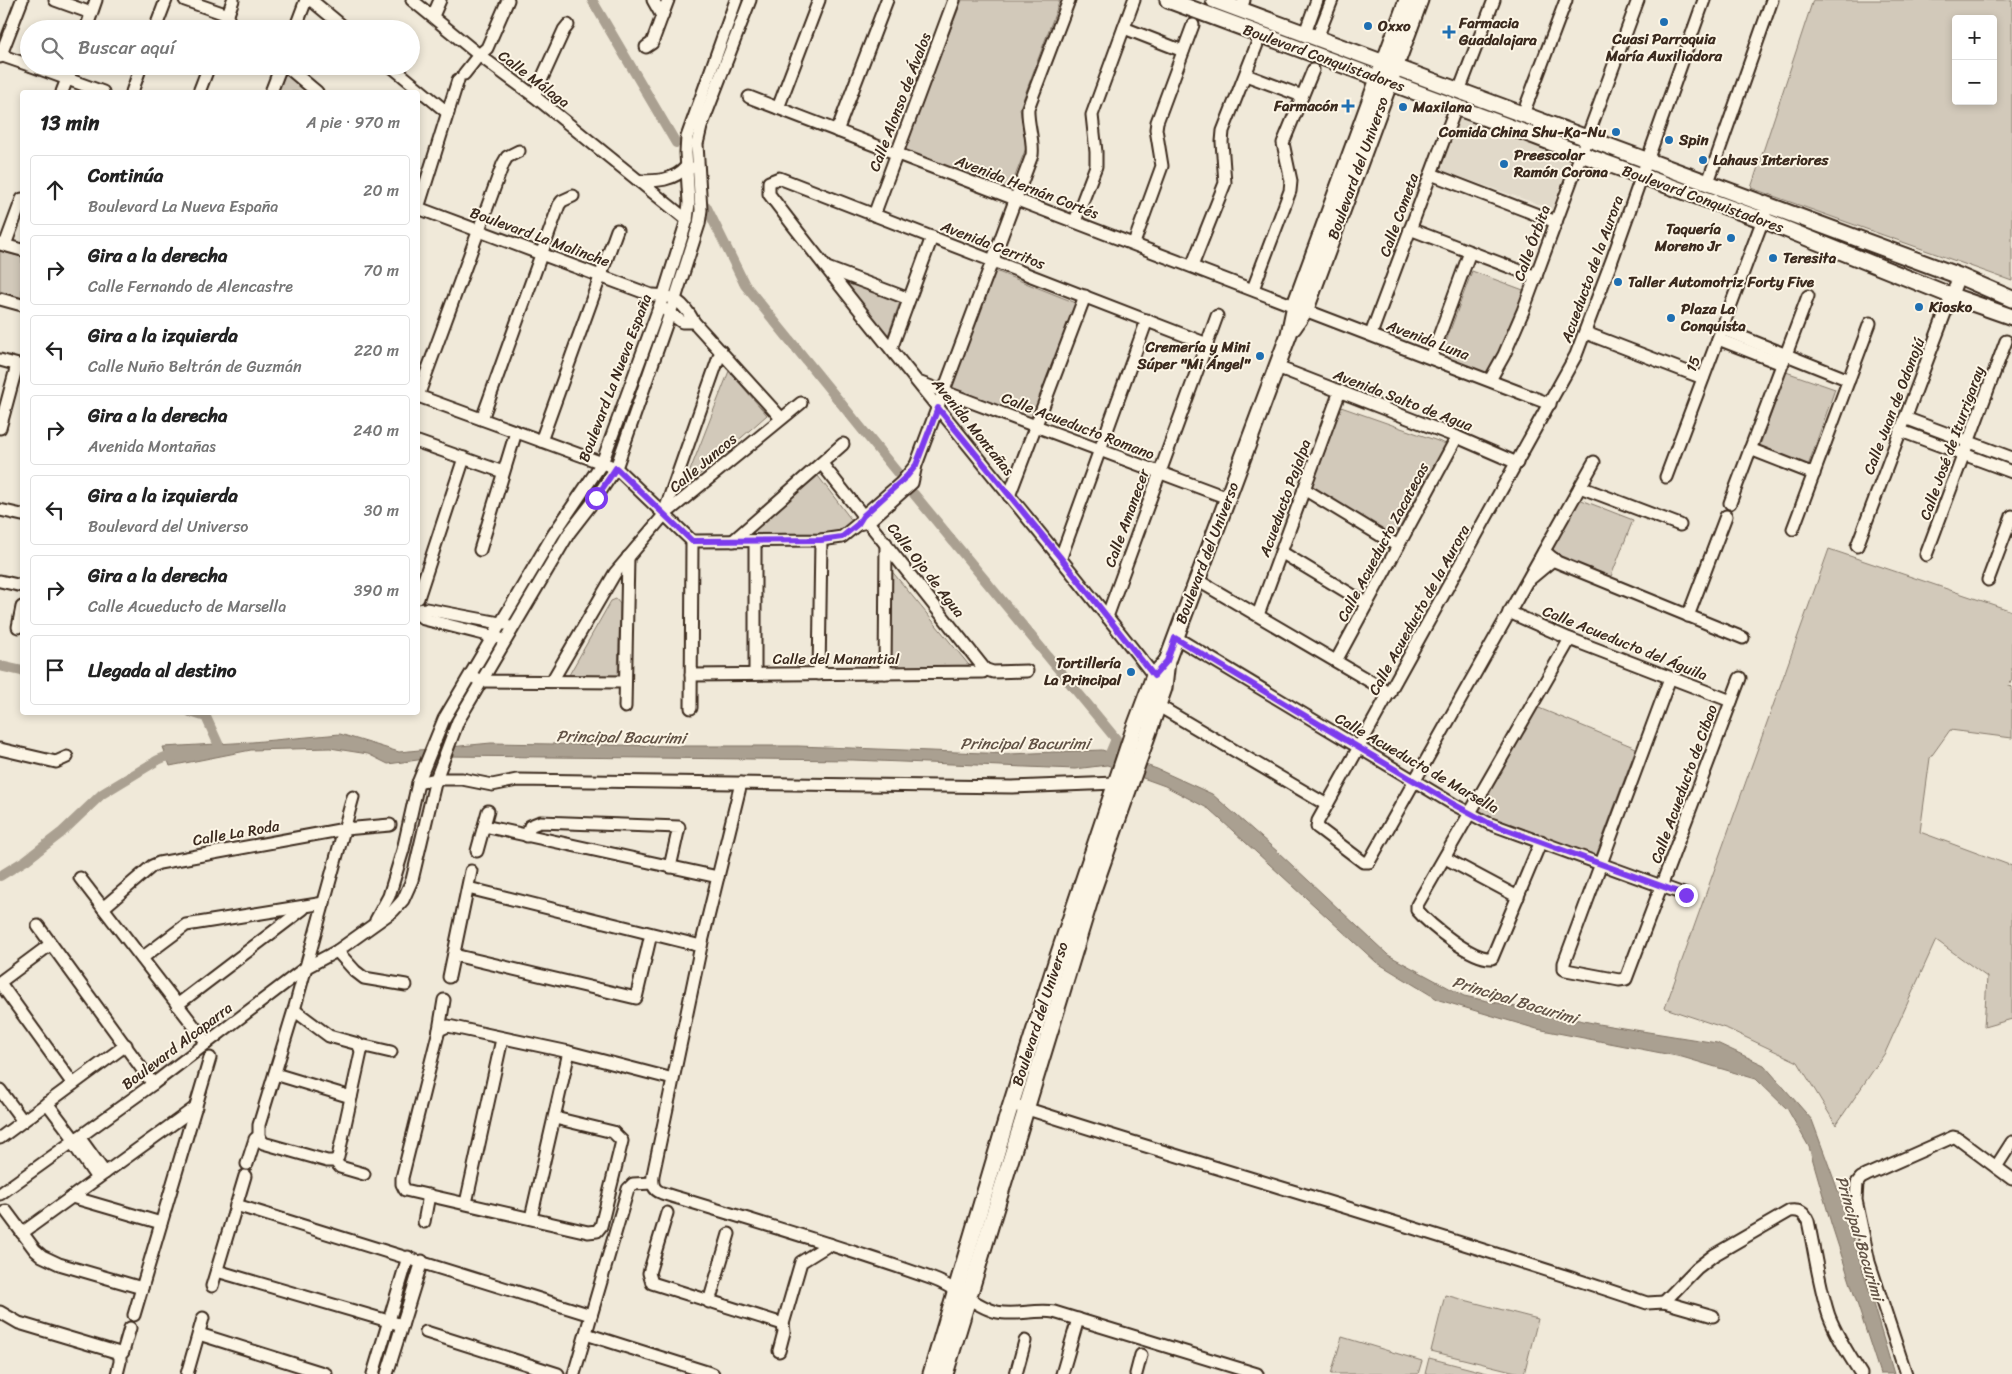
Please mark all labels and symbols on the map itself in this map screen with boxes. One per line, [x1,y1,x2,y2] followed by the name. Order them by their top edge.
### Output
[1458,10,1537,53] place label: Farmacia Guadalajara
[1377,13,1411,39] place label: Oxxo
[1658,16,1670,28] marker: Cuasi Parroquia María Auxiliadora
[1239,17,1409,99] street label: Boulevard Conquistadores
[1362,20,1374,32] marker: Oxxo
[1443,26,1455,38] marker: Farmacia Guadalajara
[1605,26,1723,69] place label: Cuasi Parroquia María Auxiliadora
[862,28,939,175] street label: Calle Alonso de Ávalos
[493,43,576,115] street label: Calle Málaga
[1273,93,1339,119] place label: Farmacón
[1320,93,1396,243] street label: Boulevard del Universo
[1412,94,1473,120] place label: Maxilana
[1342,100,1354,112] marker: Farmacón
[1397,101,1409,113] marker: Maxilana
[1438,119,1607,145] place label: Comida China Shu-Ka-Nu
[1610,126,1622,138] marker: Comida China Shu-Ka-Nu
[1678,127,1709,153] place label: Spin
[1663,134,1675,146] marker: Spin
[1513,142,1608,185] place label: Preescolar Ramón Corona
[951,147,1103,227] street label: Avenida Hernán Cortés
[1713,147,1830,173] place label: Lahaus Interiores
[1697,154,1709,166] marker: Lahaus Interiores
[1498,158,1510,170] marker: Preescolar Ramón Corona
[1618,158,1788,240] street label: Boulevard Conquistadores
[1372,169,1426,260] street label: Calle Cometa
[1553,191,1631,347] street label: Acueducto de la Aurora
[466,200,614,275] street label: Boulevard La Malinche
[1506,201,1558,285] street label: Calle Órbita
[936,213,1049,277] street label: Avenida Cerritos
[1654,216,1723,259] place label: Taquería Moreno Jr
[1725,232,1737,244] marker: Taquería Moreno Jr
[1783,245,1837,271] place label: Teresita
[1767,252,1779,264] marker: Teresita
[1628,269,1815,295] place label: Taller Automotriz Forty Five
[1612,276,1624,288] marker: Taller Automotriz Forty Five
[571,290,659,466] street label: Boulevard La Nueva España
[1928,294,1973,320] place label: Kiosko
[1680,296,1746,339] place label: Plaza La Conquista
[1913,301,1925,313] marker: Kiosko
[1382,312,1474,368] street label: Avenida Luna
[1665,312,1677,324] marker: Plaza La Conquista
[1856,333,1932,478] street label: Calle Juan de Odonojú
[1136,334,1252,377] place label: Cremería y Mini Súper "Mi Ángel"
[1254,350,1266,362] marker: Cremería y Mini Súper "Mi Ángel"
[1678,352,1708,376] street label: 15
[1329,361,1477,439] street label: Avenida Salto de Agua
[1912,362,1992,524] street label: Calle José de Iturrigaray
[925,371,1021,482] street label: Avenida Montañas
[998,385,1159,467] street label: Calle Acueducto Romano
[663,427,743,499] street label: Calle Juncos
[1251,435,1318,561] street label: Acueducto Pajalpa
[1330,458,1436,626] street label: Calle Acueducto Zacatecas
[1097,464,1157,571] street label: Calle Amanecer
[1168,478,1246,628] street label: Boulevard del Universo
[585,487,608,510] route start
[880,517,972,624] street label: Calle Ojo de Agua
[1361,520,1477,700] street label: Calle Acueducto de la Aurora
[1538,598,1712,688] street label: Calle Acueducto del Águila
[773,646,900,672] street label: Calle del Manantial
[1044,650,1122,693] place label: Tortillería La Principal
[1125,666,1137,678] marker: Tortillería La Principal
[1643,701,1725,867] street label: Calle Acueducto de Cibao
[1330,705,1504,821] street label: Calle Acueducto de Marsella
[556,721,689,753] water label: Principal Bacurimi
[960,729,1093,758] water label: Principal Bacurimi
[191,813,282,853] street label: Calle La Roda
[1675,884,1698,907] route end
[1004,938,1076,1090] street label: Boulevard del Universo
[1449,967,1584,1034] water label: Principal Bacurimi
[116,995,239,1097] street label: Boulevard Alcaparra
[1827,1172,1894,1307] water label: Principal Bacurimi

